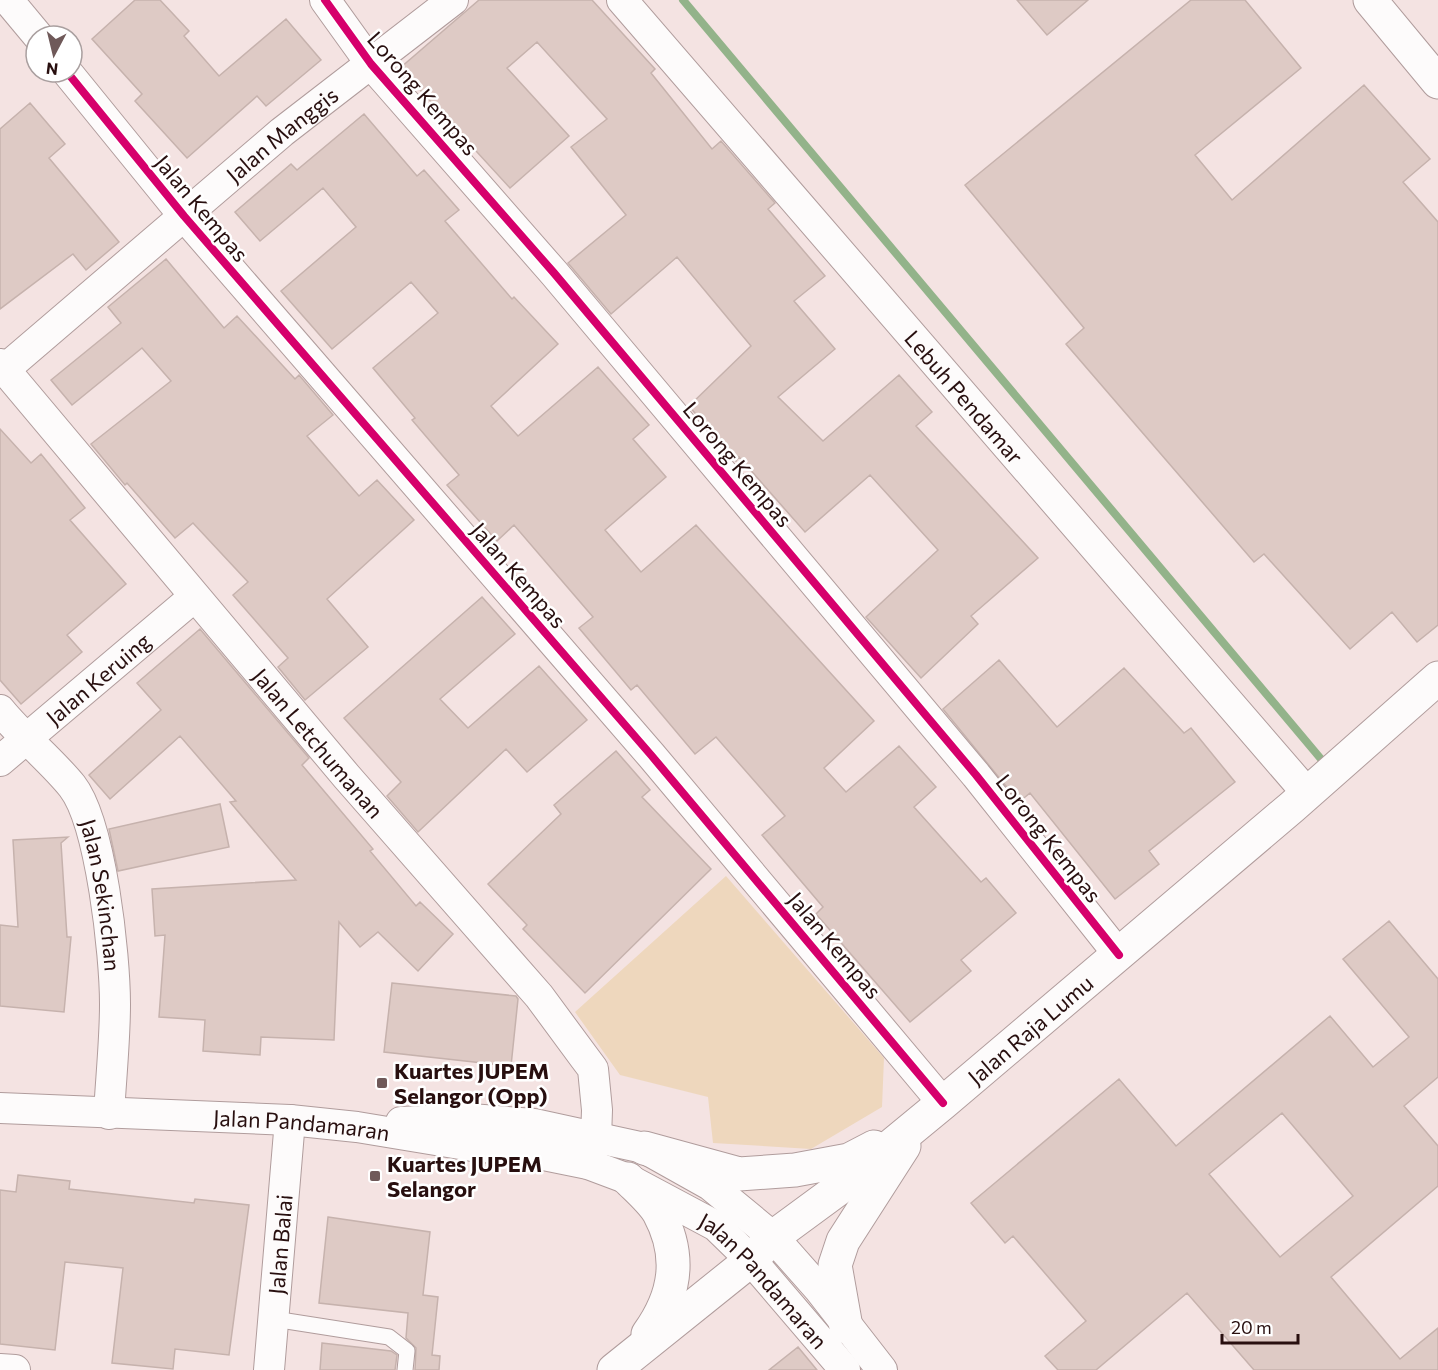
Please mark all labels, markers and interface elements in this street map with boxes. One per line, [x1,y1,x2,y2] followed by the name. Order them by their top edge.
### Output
[24,24,84,84] north arrow
[362,26,484,160] street label: Lorong Kempas
[45,59,59,80] text: N
[220,81,343,188] street label: Jalan Manggis
[150,149,254,267] street label: Jalan Kempas
[899,324,1030,469] street label: Lebuh Pendamar
[678,396,798,532] street label: Lorong Kempas
[466,517,572,633] street label: Jalan Kempas
[40,626,156,730] street label: Jalan Keruing
[248,662,390,823] street label: Jalan Letchumanan
[991,768,1107,908] street label: Lorong Kempas
[75,815,127,972] street label: Jalan Sekinchan
[783,886,887,1004] street label: Jalan Kempas
[962,969,1098,1090] street label: Jalan Raja Lumu
[394,1057,549,1109] place label: Kuartes JUPEM Selangor (Opp)
[375,1076,389,1090] marker: Kuartes JUPEM Selangor (Opp)
[213,1103,392,1146] street label: Jalan Pandamaran
[387,1150,542,1202] place label: Kuartes JUPEM Selangor
[368,1169,382,1183] marker: Kuartes JUPEM Selangor
[262,1193,297,1296] street label: Jalan Balai
[695,1206,834,1354] street label: Jalan Pandamaran
[1222,1307,1298,1345] scale bar
[1231,1316,1272,1338] text: 20 m

